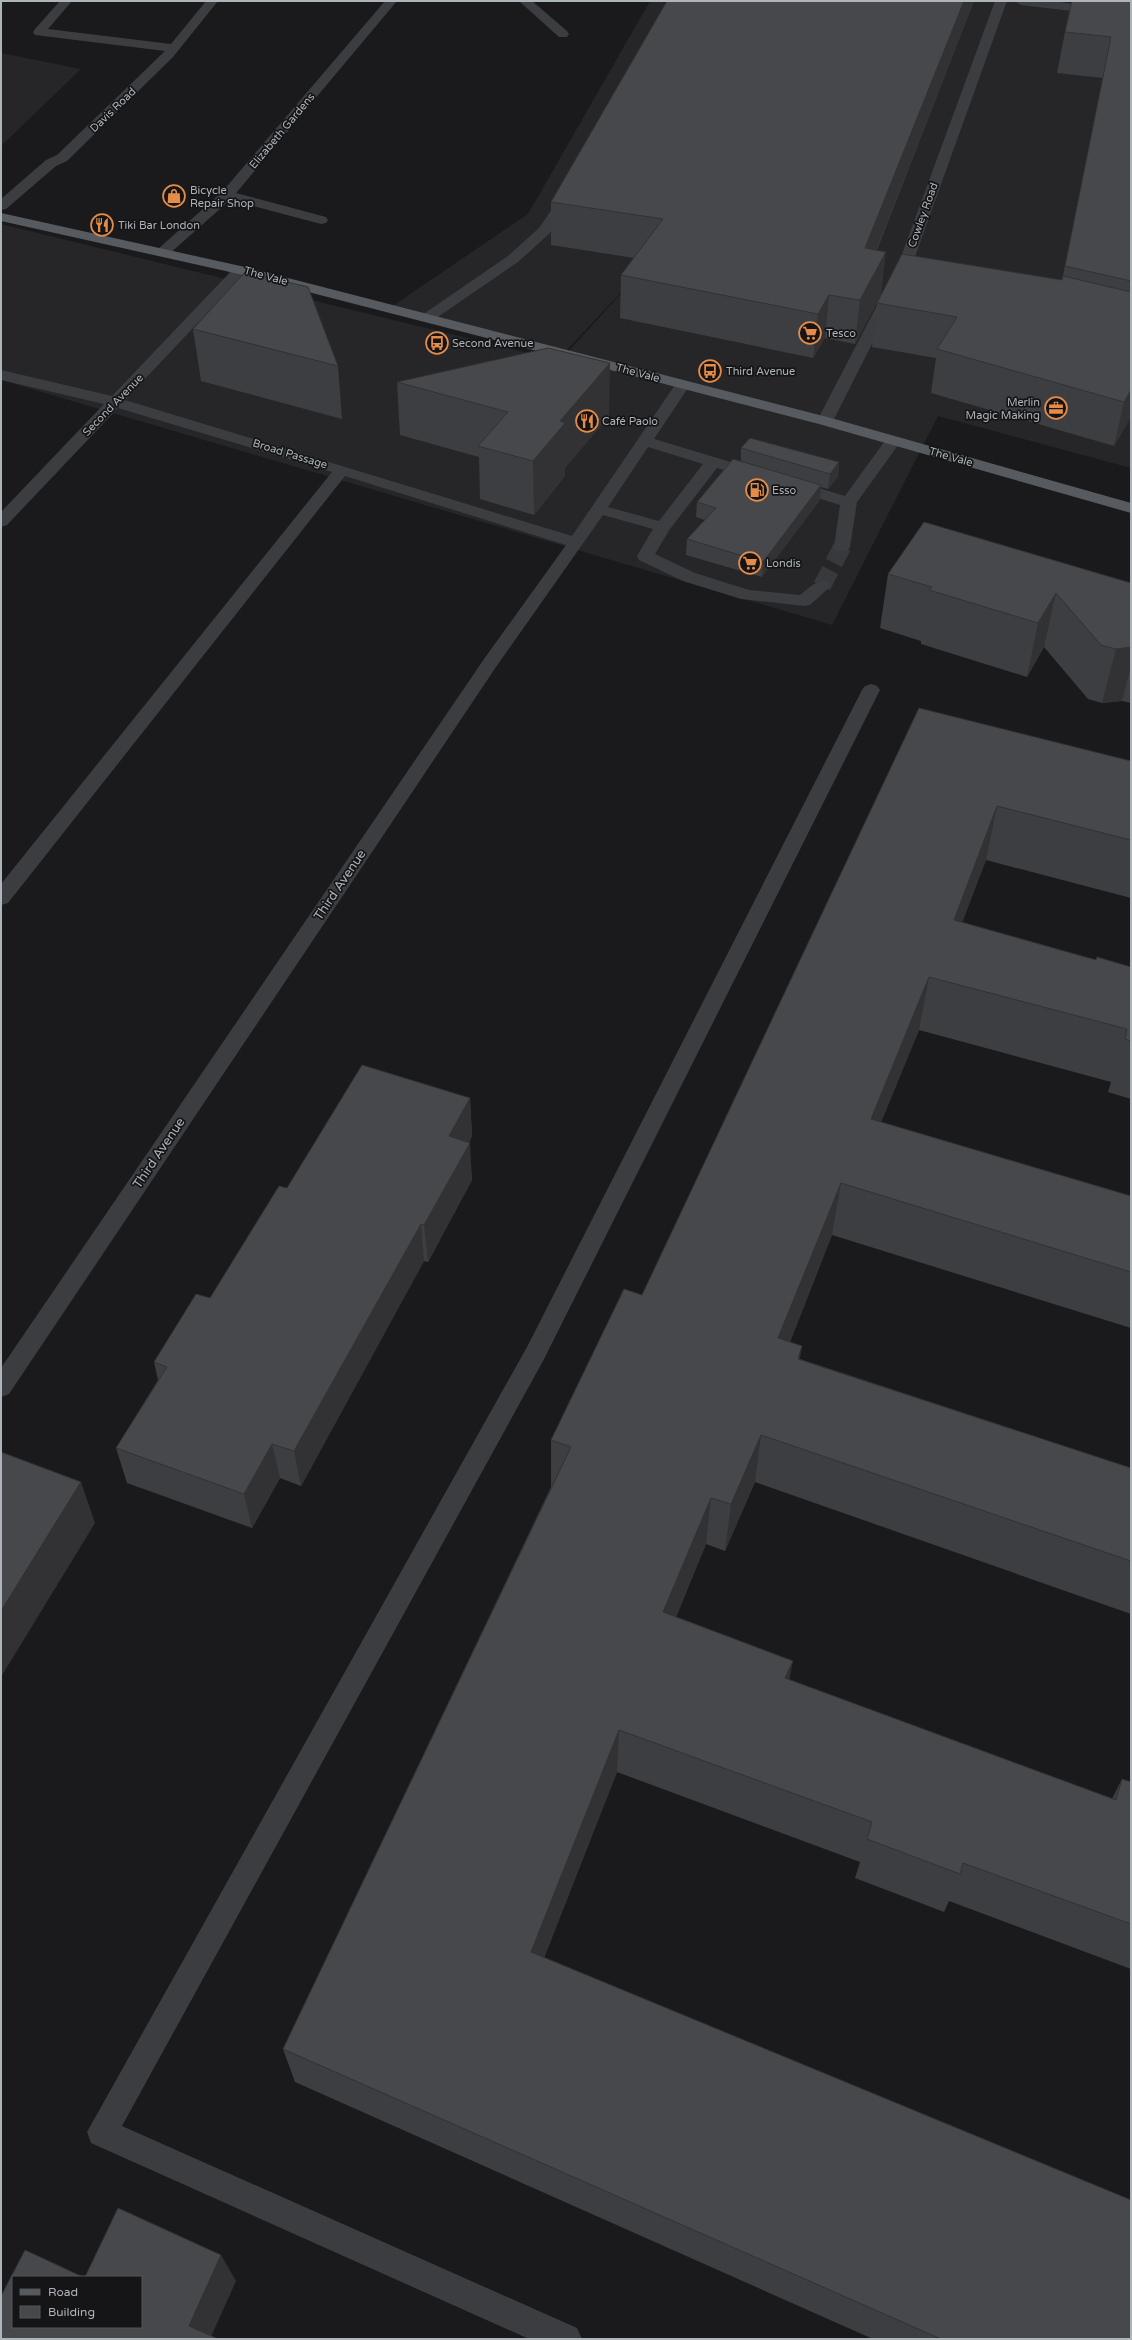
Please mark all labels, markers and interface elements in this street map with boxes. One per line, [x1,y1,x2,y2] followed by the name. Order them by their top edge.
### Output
[87,85,139,135] street label: Davis Road
[247,91,317,171] street label: Elizabeth Gardens
[905,181,941,249] street label: Cowley Road
[161,183,187,209] shop icon: Bicycle Repair Shop
[190,184,254,210] place label: Bicycle Repair Shop
[89,212,115,238] restaurant icon: Tiki Bar London
[118,219,200,232] place label: Tiki Bar London
[243,264,289,288] street label: The Vale
[797,320,823,346] supermarket icon: Tesco
[826,327,856,340] place label: Tesco
[424,330,450,356] bus stop icon: Second Avenue
[452,337,533,350] place label: Second Avenue
[697,358,723,384] bus stop icon: Third Avenue
[615,361,661,385] street label: The Vale
[726,365,795,378] place label: Third Avenue
[80,371,146,439] street label: Second Avenue
[1043,395,1069,421] office icon: Merlin Magic Making
[966,396,1040,422] place label: Merlin Magic Making
[574,408,600,434] restaurant icon: Café Paolo
[602,415,658,428] place label: Café Paolo
[251,436,329,472] street label: Broad Passage
[928,445,974,469] street label: The Vale
[744,477,770,503] fuel station icon: Esso
[772,484,797,497] place label: Esso
[737,550,763,576] supermarket icon: Londis
[766,557,801,570] place label: Londis
[310,847,370,923] street label: Third Avenue
[129,1115,189,1191] street label: Third Avenue
[12,2276,142,2328] legend
[48,2285,78,2299] text: Road
[48,2305,95,2319] text: Building

